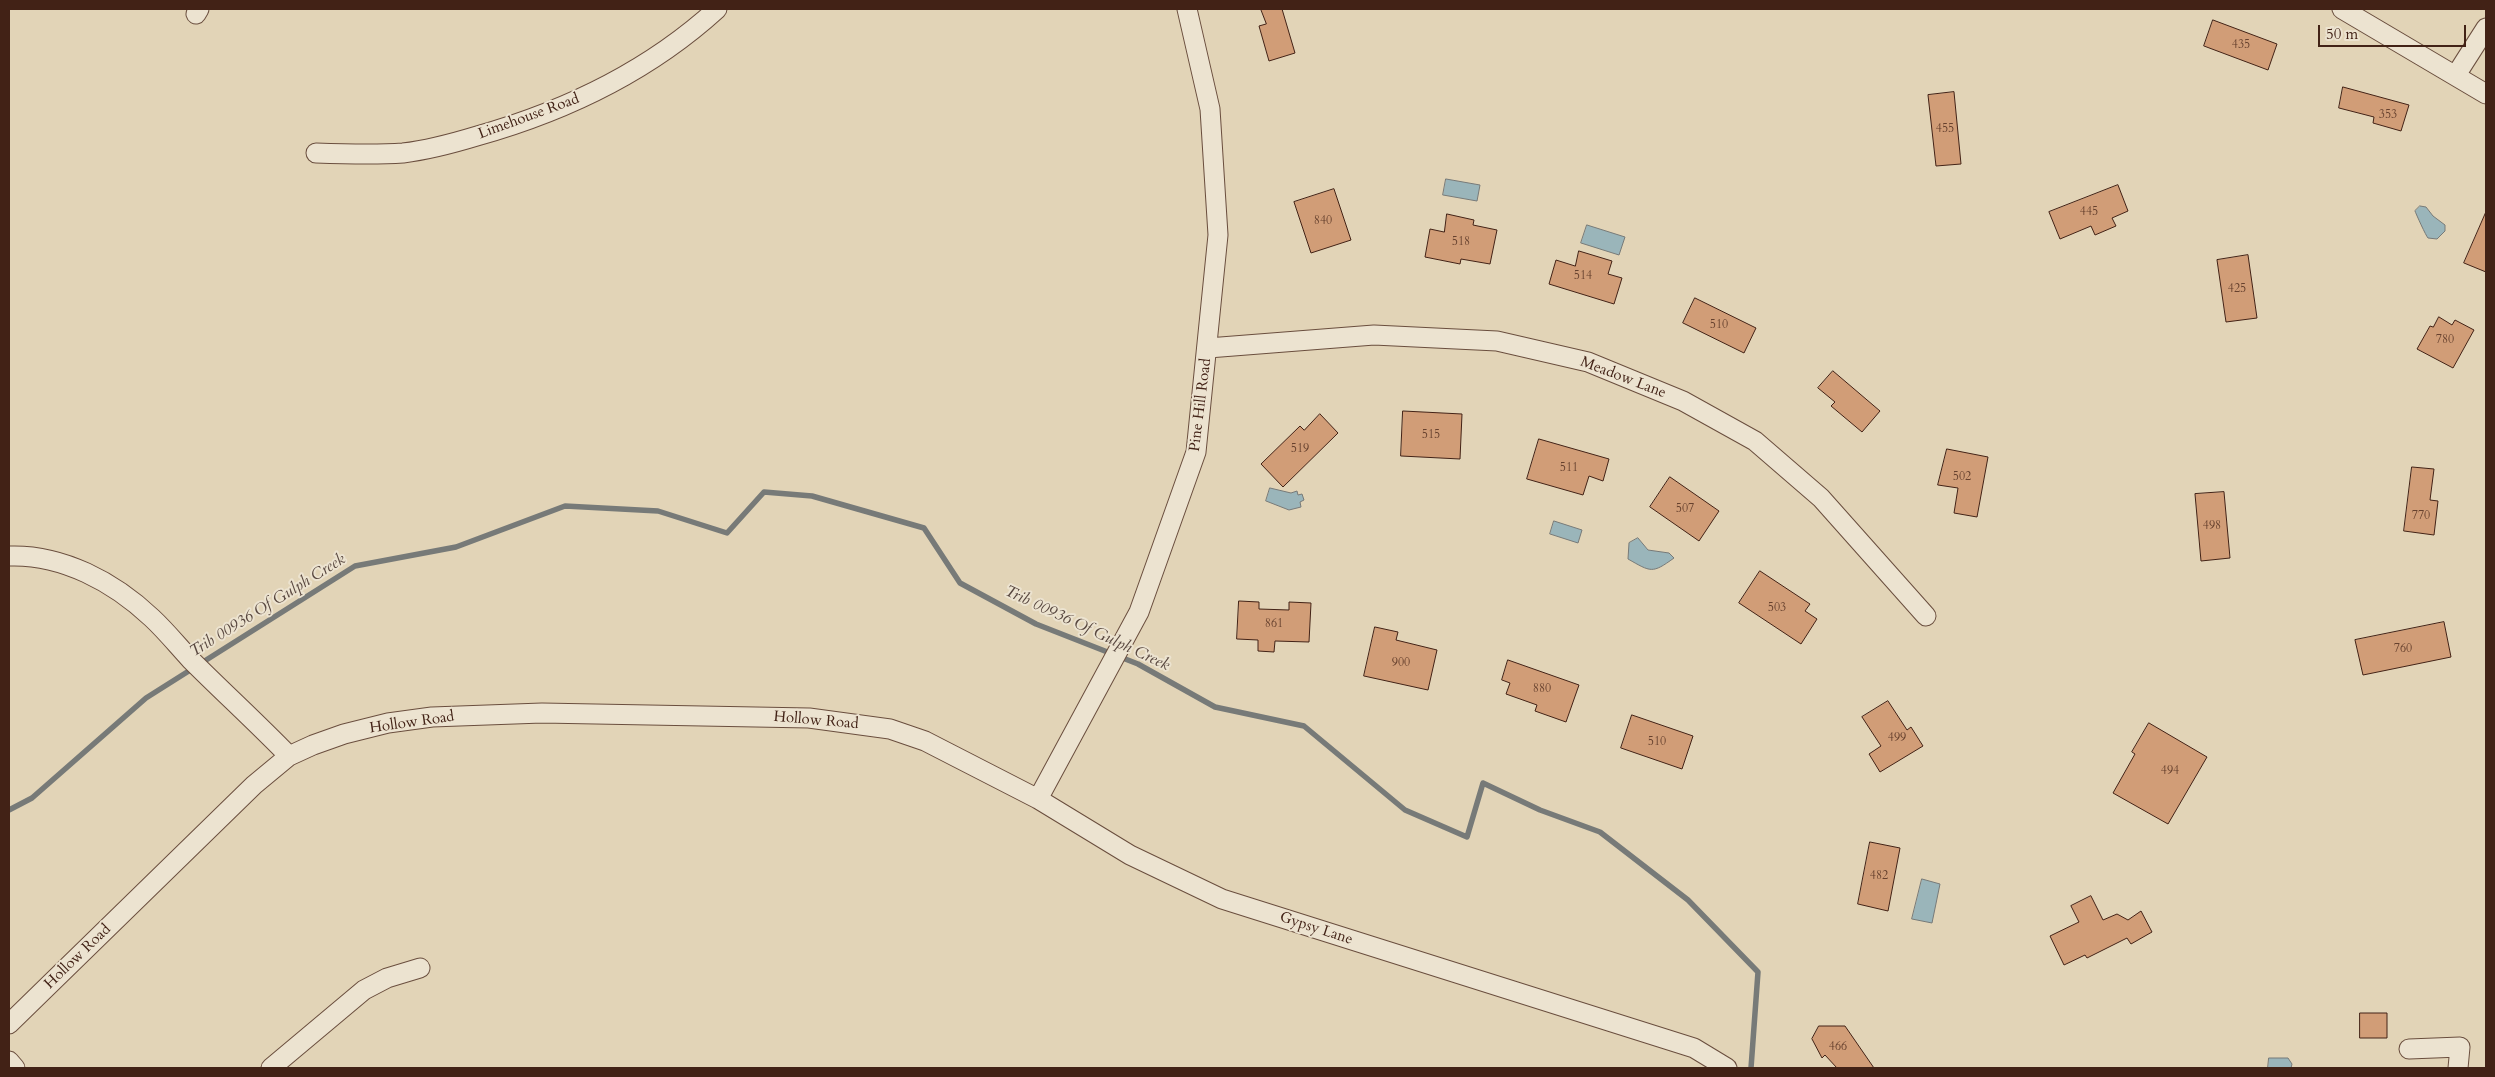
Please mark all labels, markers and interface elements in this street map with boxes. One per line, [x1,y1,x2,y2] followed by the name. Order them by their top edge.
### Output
[2320,15,2468,47] scale bar
[2326,24,2358,44] text: 50 m
[2232,38,2250,52] house number: 435
[476,90,582,144] street label: Limehouse Road
[2379,108,2397,122] house number: 353
[1936,122,1954,136] house number: 455
[2080,205,2098,219] house number: 445
[1314,214,1332,228] house number: 840
[1452,235,1470,249] house number: 518
[1574,269,1592,283] house number: 514
[2228,282,2246,296] house number: 425
[1710,318,1728,332] house number: 510
[2436,333,2454,347] house number: 780
[1578,353,1668,403] street label: Meadow Lane
[1186,357,1216,453] street label: Pine Hill Road
[1422,428,1440,442] house number: 515
[1291,442,1309,456] house number: 519
[1560,461,1578,475] house number: 511
[1953,470,1971,484] house number: 502
[1676,502,1694,516] house number: 507
[2412,509,2430,523] house number: 770
[2203,519,2221,533] house number: 498
[187,550,349,662] water label: Trib 00936 Of Gulph Creek
[1001,582,1173,676] water label: Trib 00936 Of Gulph Creek
[1768,601,1786,615] house number: 503
[1265,617,1283,631] house number: 861
[2394,642,2412,656] house number: 760
[1392,656,1410,670] house number: 900
[1533,682,1551,696] house number: 880
[368,708,456,738] street label: Hollow Road
[773,708,859,734] street label: Hollow Road
[1888,731,1906,745] house number: 499
[1648,735,1666,749] house number: 510
[2161,764,2179,778] house number: 494
[1870,869,1888,883] house number: 482
[1277,909,1355,949] street label: Gypsy Lane
[41,921,115,993] street label: Hollow Road
[1829,1040,1847,1054] house number: 466

